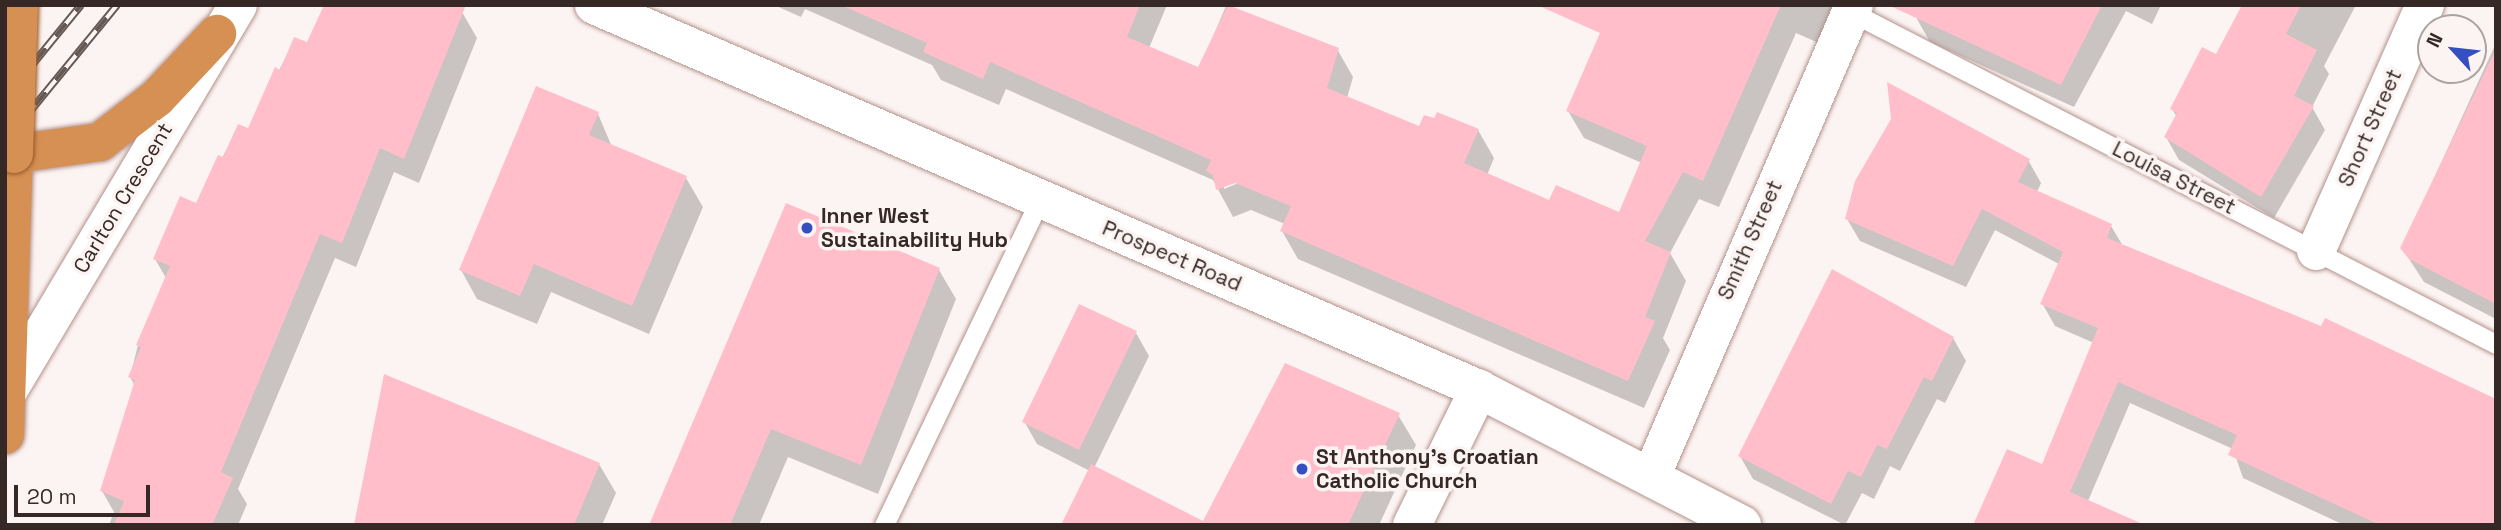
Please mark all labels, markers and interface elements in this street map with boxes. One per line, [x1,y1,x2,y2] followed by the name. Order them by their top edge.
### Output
[2417,14,2487,84] north arrow
[2421,29,2449,52] text: N
[2333,65,2407,191] street label: Short Street
[68,118,178,278] street label: Carlton Crescent
[2108,136,2240,220] street label: Louisa Street
[1712,176,1788,304] street label: Smith Street
[821,203,1008,253] place label: Inner West Sustainability Hub
[1099,215,1245,297] street label: Prospect Road
[799,220,815,236] marker: Inner West Sustainability Hub
[1316,444,1539,494] place label: St Anthony's Croatian Catholic Church
[1294,461,1310,477] marker: St Anthony's Croatian Catholic Church
[18,470,154,514] scale bar
[27,483,77,510] text: 20 m

